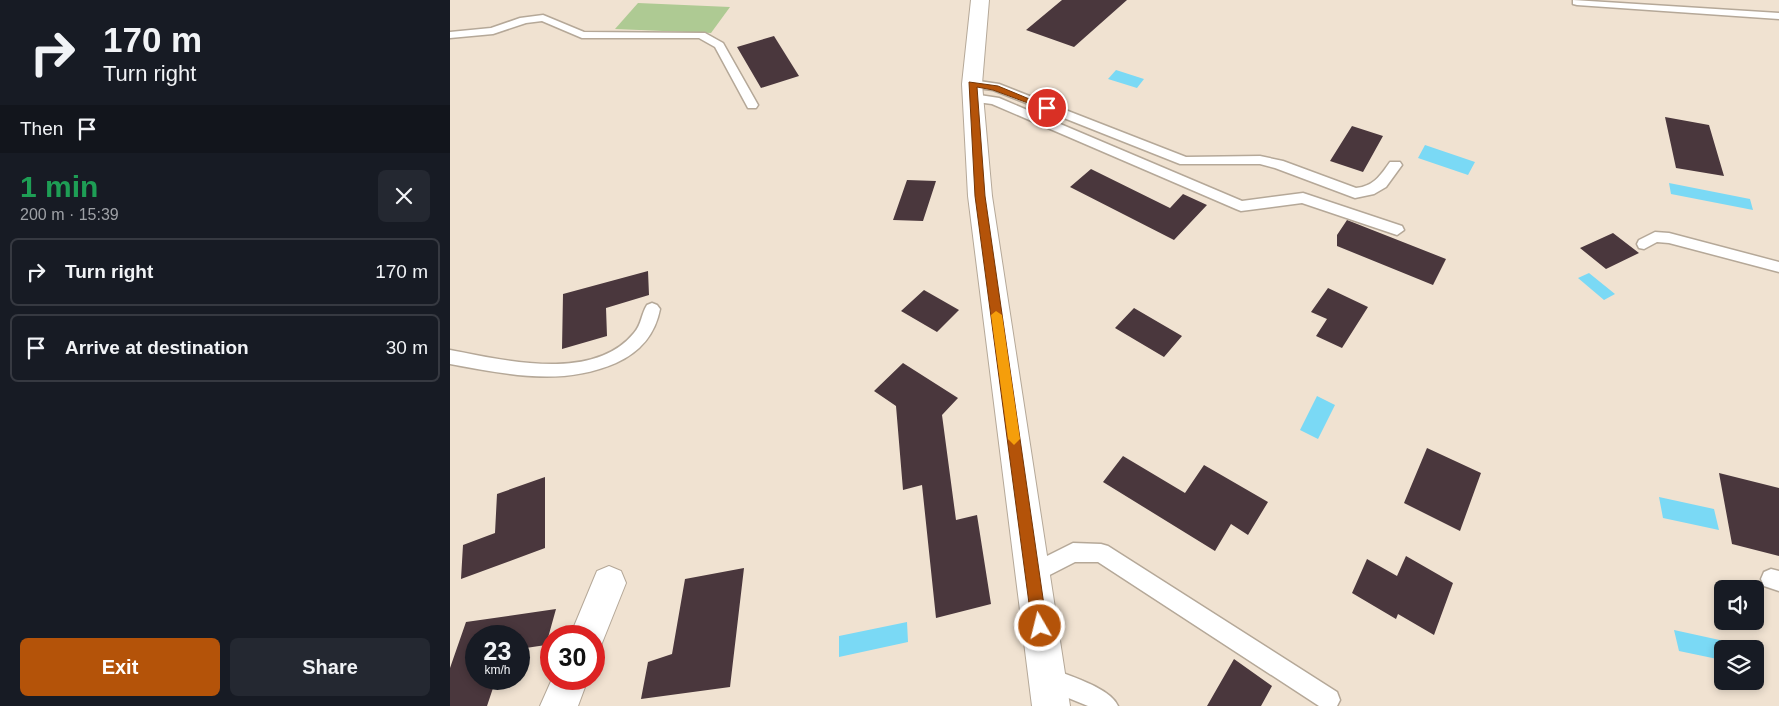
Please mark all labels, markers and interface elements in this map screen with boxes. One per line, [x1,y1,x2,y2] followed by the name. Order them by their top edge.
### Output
[20,20,85,85] icon: right
[103,20,202,59] text: 170 m
[103,61,196,86] text: Turn right
[1026,87,1068,129] pin
[1033,94,1061,122] icon: arrive
[73,115,101,143] icon: arrive
[20,118,63,139] text: Then
[20,170,98,203] text: 1 min
[378,170,430,222] button: close
[20,206,119,223] text: 200 m · 15:39
[22,258,50,286] icon: right
[65,261,153,282] text: Turn right
[375,261,428,282] text: 170 m
[22,334,50,362] icon: arrive
[65,337,249,358] text: Arrive at destination
[386,337,428,358] text: 30 m
[1714,580,1764,690] map controls
[1714,580,1764,630] button: sound
[1013,599,1065,651] position arrow
[540,625,605,690] speed limit sign: 30
[484,637,511,665] text: 23
[20,638,220,696] button: Exit
[230,638,430,696] button: Share
[1714,640,1764,690] button: layers
[484,663,511,677] text: km/h

